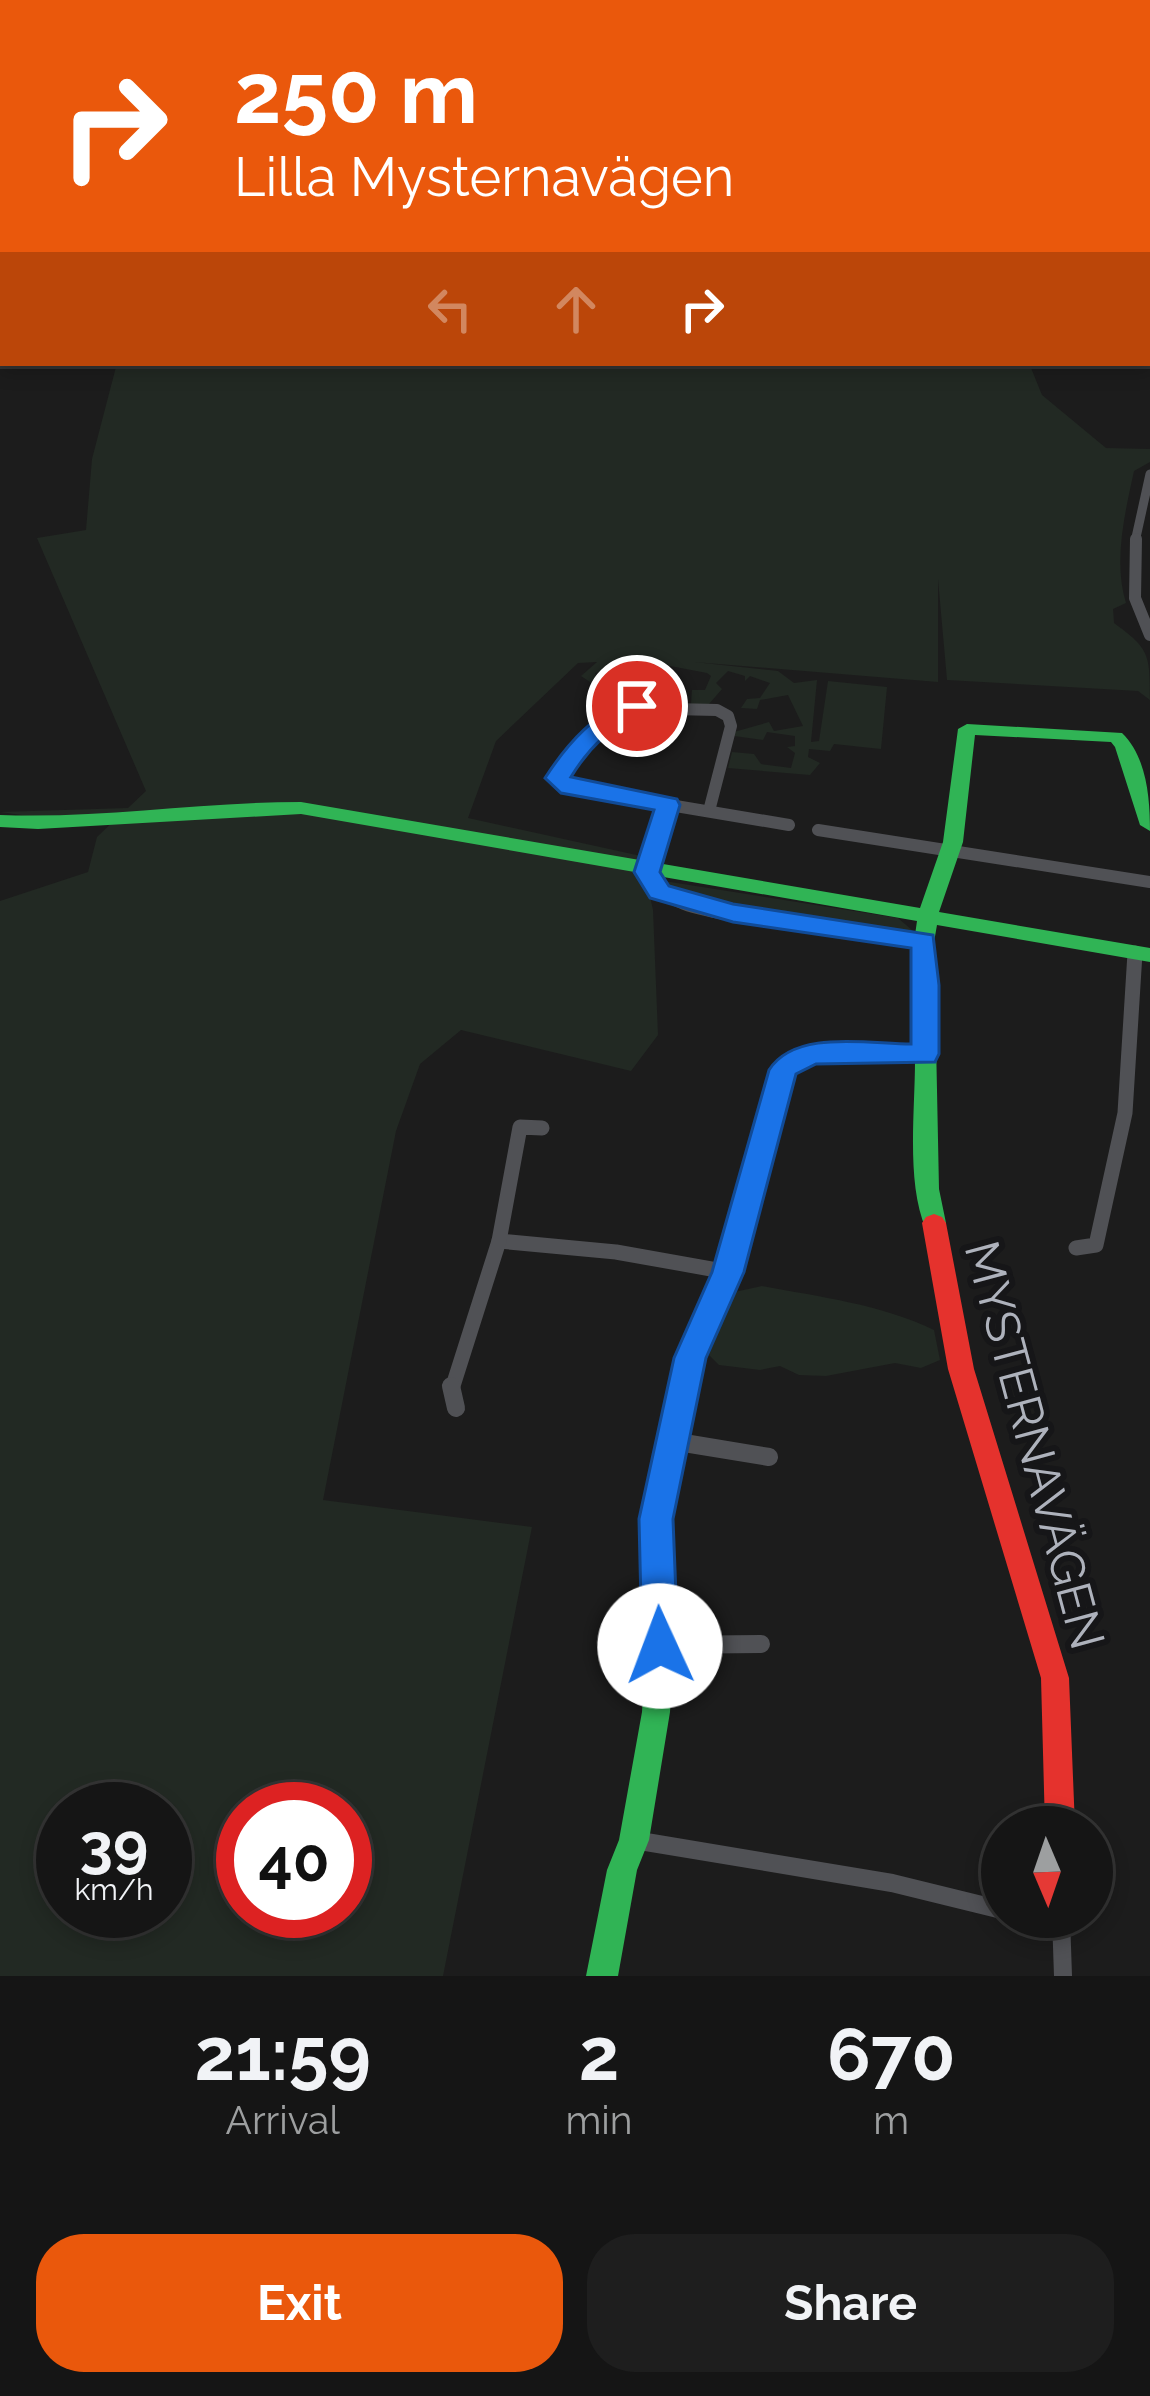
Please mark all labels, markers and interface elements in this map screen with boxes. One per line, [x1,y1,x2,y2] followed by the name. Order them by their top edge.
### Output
[234,44,478,143] text: 250 m
[36,48,192,204] icon: right
[234,145,734,209] text: Lilla Mysternavägen
[417,276,483,342] icon: left
[543,276,609,342] icon: ahead
[669,276,735,342] icon: right
[586,655,688,757] pin
[604,673,670,739] icon: arrive
[954,1235,1116,1655] street label: MYSTERNAVÄGEN
[597,1583,723,1709] position arrow
[216,1782,372,1938] speed limit sign: 40
[981,1806,1113,1938] north arrow
[981,1806,1113,1938] map controls
[80,1810,148,1880] text: 39
[74,1872,154,1907] text: km/h
[195,2012,371,2097] text: 21:59
[579,2012,619,2097] text: 2
[827,2012,955,2097] text: 670
[226,2097,340,2143] text: Arrival
[565,2097,633,2143] text: min
[873,2097,909,2143] text: m
[36,2234,563,2372] button: Exit
[587,2234,1114,2372] button: Share

